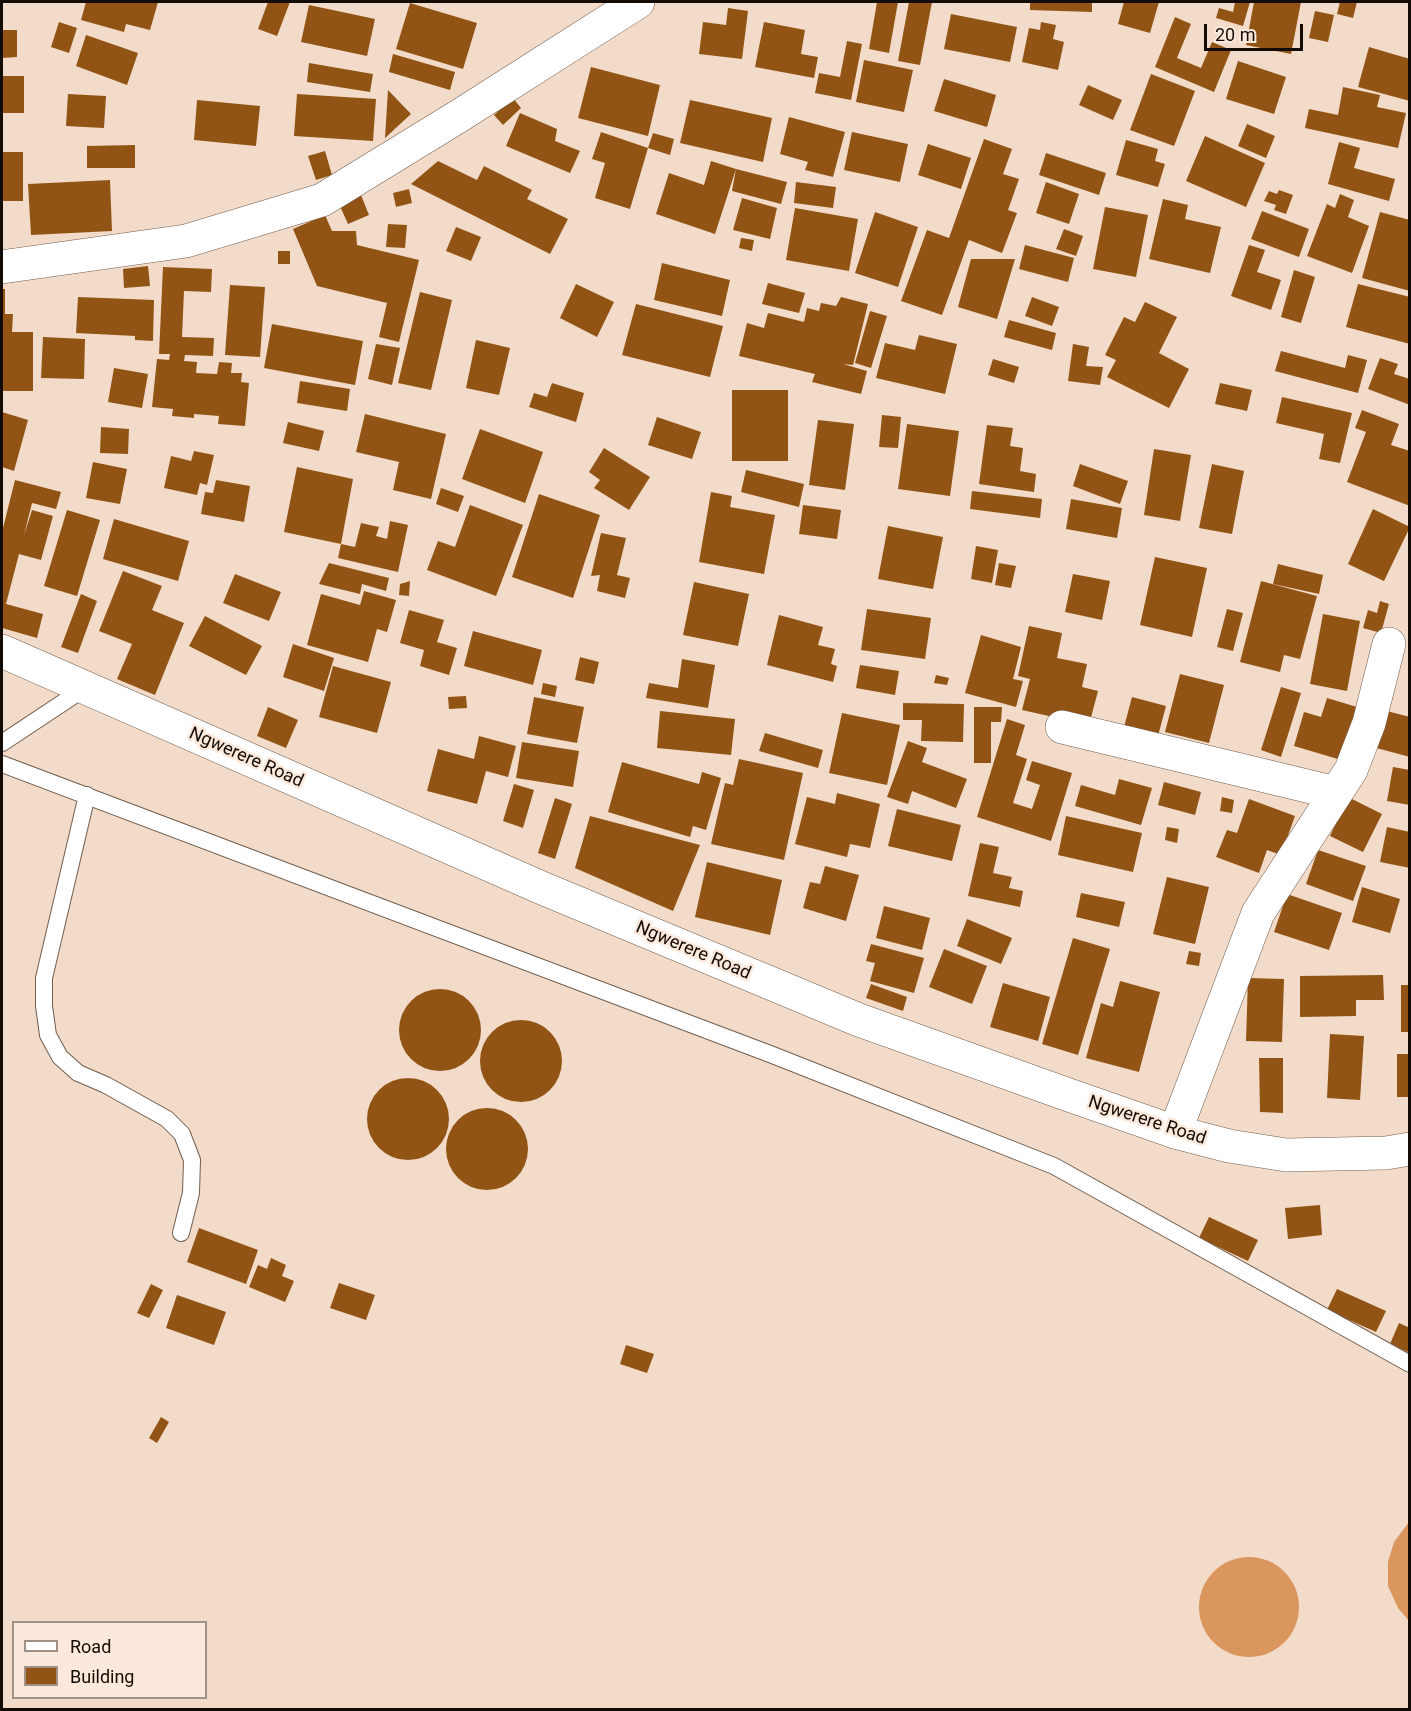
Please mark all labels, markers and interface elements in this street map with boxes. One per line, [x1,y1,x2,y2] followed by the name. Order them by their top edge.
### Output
[1207,12,1306,50] scale bar
[1215,24,1255,45] text: 20 m
[186,723,306,793] street label: Ngwerere Road
[632,917,754,985] street label: Ngwerere Road
[1085,1092,1209,1150] street label: Ngwerere Road
[12,1621,207,1699] legend
[70,1636,111,1657] text: Road
[70,1666,134,1687] text: Building

